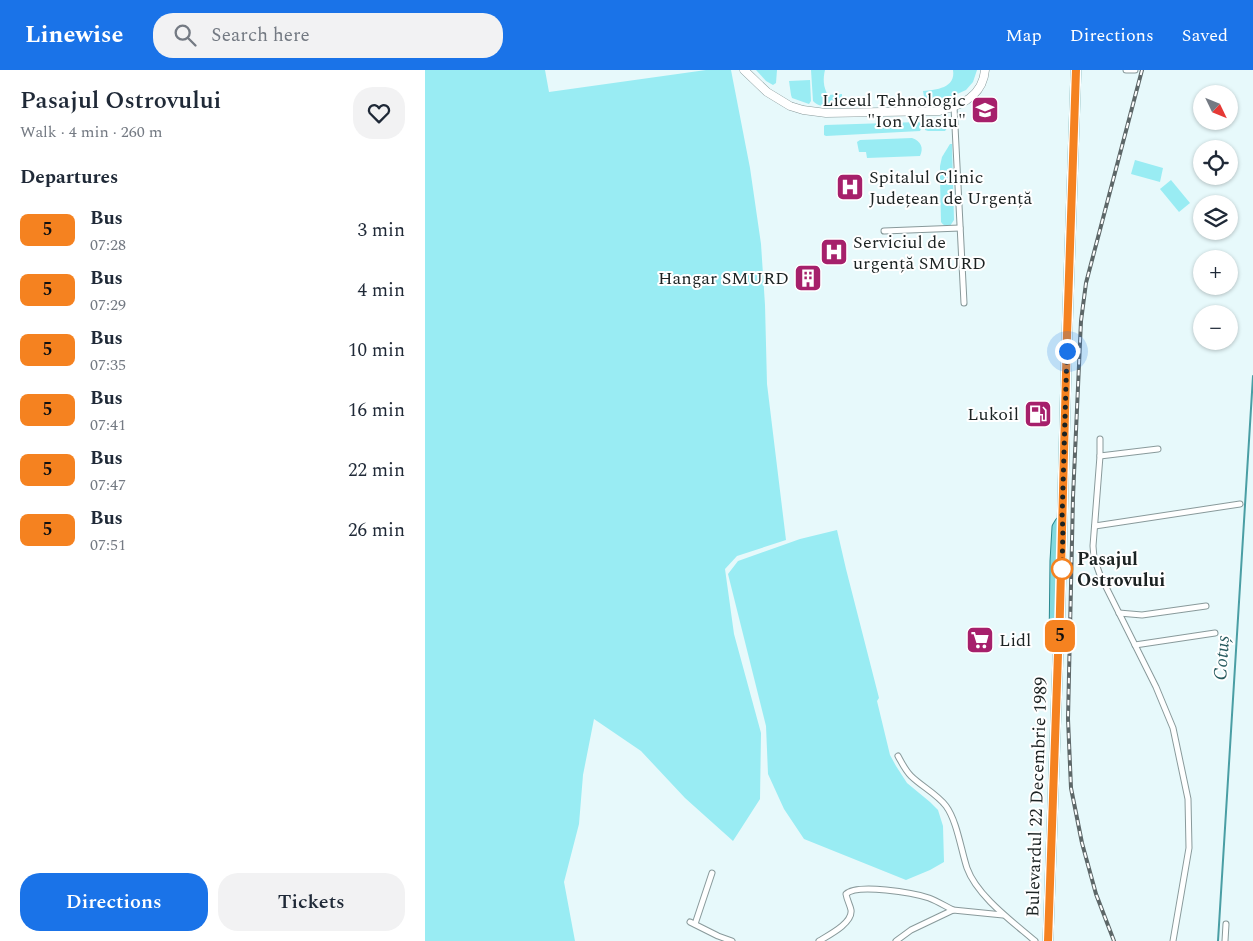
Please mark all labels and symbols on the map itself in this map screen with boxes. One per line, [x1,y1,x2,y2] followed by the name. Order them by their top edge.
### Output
[1193,85,1237,130] north arrow
[822,87,966,135] place label: Liceul Tehnologic "Ion Vlasiu"
[970,95,1000,125] school or university icon: Liceul Tehnologic "Ion Vlasiu"
[869,164,1032,212] place label: Spitalul Clinic Județean de Urgență
[835,172,865,202] hospital icon: Spitalul Clinic Județean de Urgență
[853,229,986,277] place label: Serviciul de urgență SMURD
[819,237,849,267] hospital icon: Serviciul de urgență SMURD
[793,263,823,293] building icon: Hangar SMURD
[658,265,789,292] place label: Hangar SMURD
[1055,339,1080,364] your location
[1023,399,1053,429] fuel station icon: Lukoil
[967,401,1019,428] place label: Lukoil
[1077,546,1165,594] place label: Pasajul Ostrovului
[1051,558,1073,580] marker: Pasajul Ostrovului
[1044,620,1076,652] line badge: 5
[965,625,995,655] supermarket icon: Lidl
[999,627,1031,654] place label: Lidl
[1206,634,1238,681] water label: Cotuș
[1019,676,1055,918] street label: Bulevardul 22 Decembrie 1989

